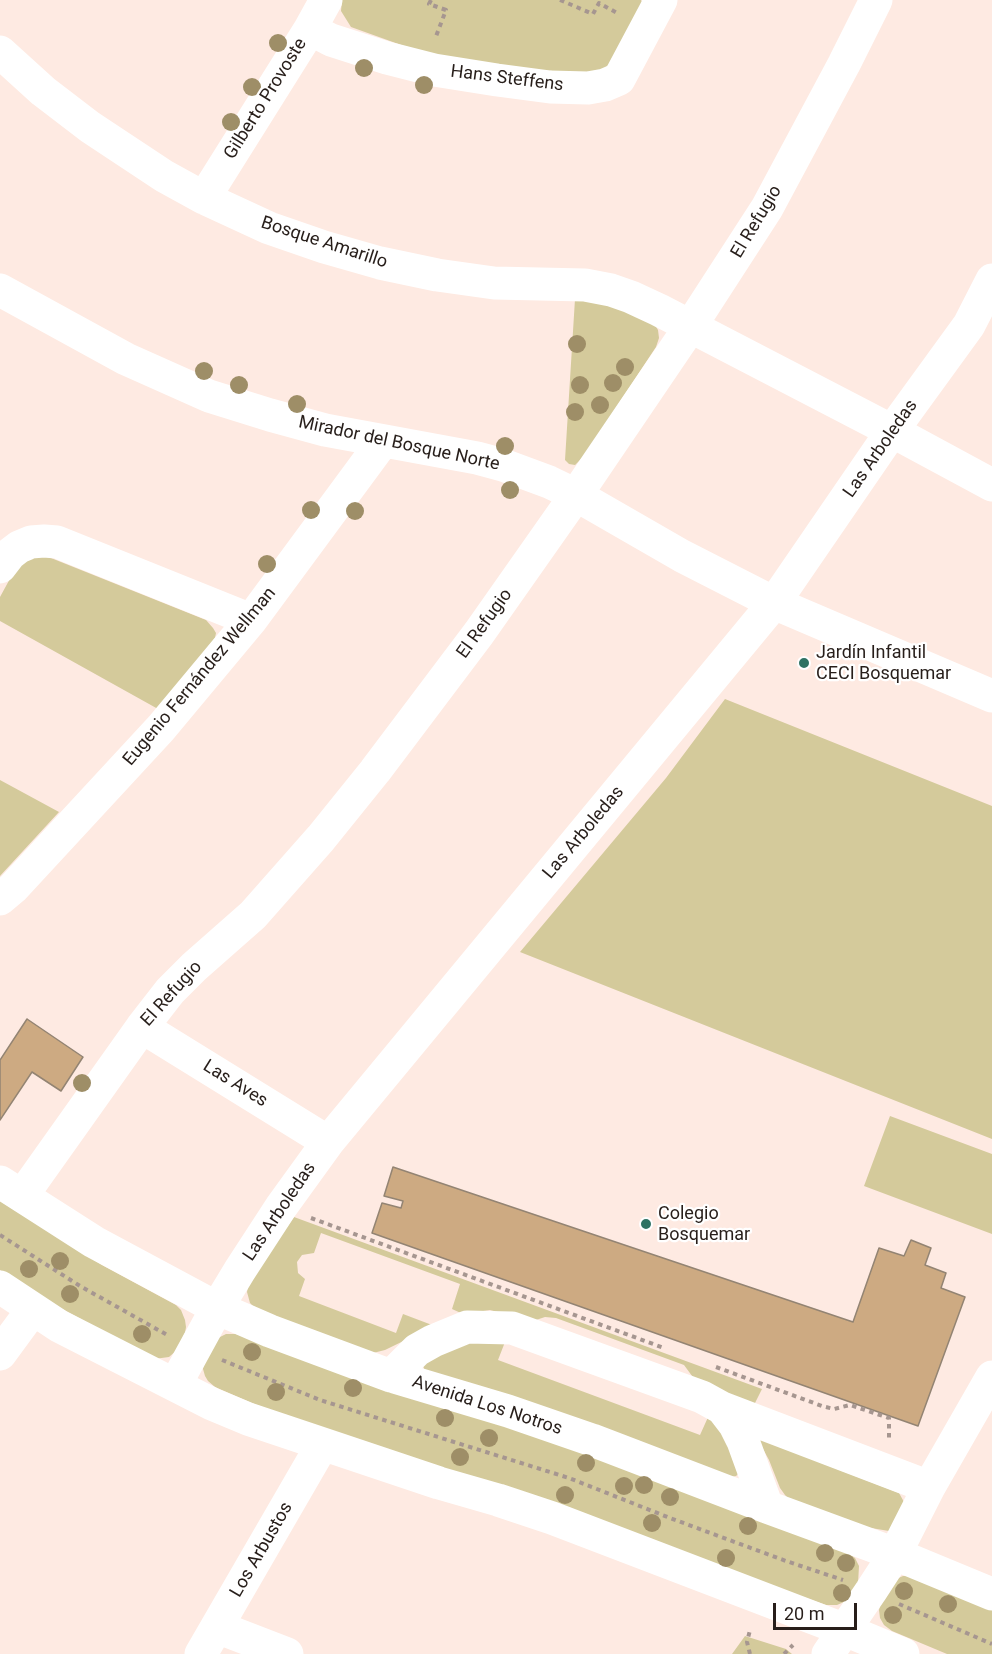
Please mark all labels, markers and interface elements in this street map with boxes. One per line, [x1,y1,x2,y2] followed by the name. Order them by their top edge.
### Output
[220,34,312,164] street label: Gilberto Provoste
[449,61,565,97] street label: Hans Steffens
[727,182,787,262] street label: El Refugio
[258,212,390,274] street label: Bosque Amarillo
[839,396,923,502] street label: Las Arboledas
[296,412,502,476] street label: Mirador del Bosque Norte
[119,583,281,771] street label: Eugenio Fernández Wellman
[453,585,517,663] street label: El Refugio
[816,642,951,684] place label: Jardín Infantil CECI Bosquemar
[797,656,811,670] marker: Jardín Infantil CECI Bosquemar
[539,782,629,884] street label: Las Arboledas
[137,957,207,1031] street label: El Refugio
[199,1056,271,1112] street label: Las Aves
[239,1158,321,1266] street label: Las Arboledas
[658,1203,750,1246] place label: Colegio Bosquemar
[639,1217,653,1231] marker: Colegio Bosquemar
[409,1372,565,1440] street label: Avenida Los Notros
[226,1499,298,1601] street label: Los Arbustos
[776,1591,860,1629] scale bar
[784,1603,824,1624] text: 20 m

